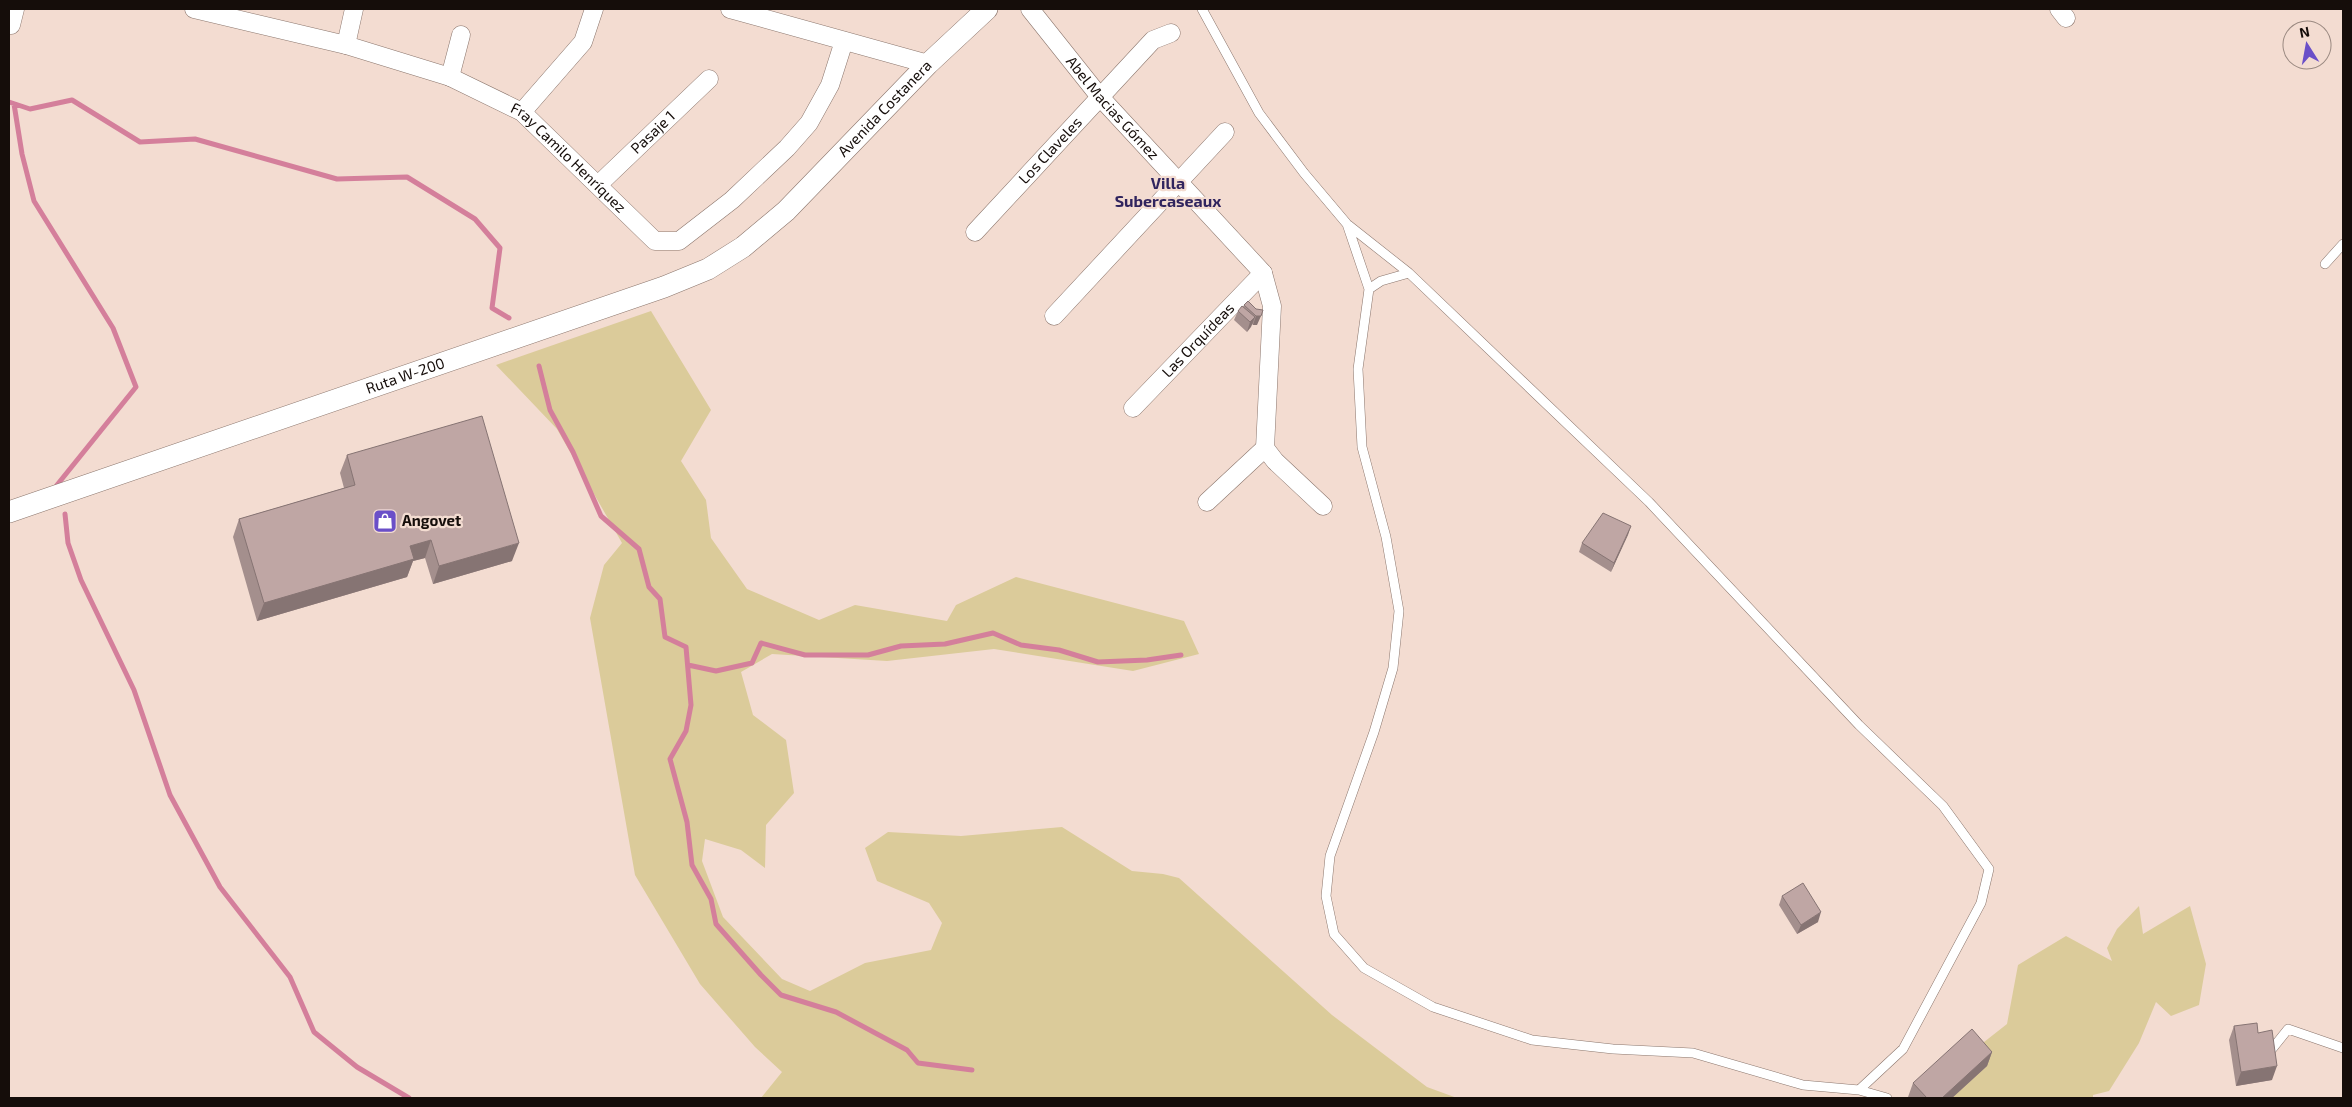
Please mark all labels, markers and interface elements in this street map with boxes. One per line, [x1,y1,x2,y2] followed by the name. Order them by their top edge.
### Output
[2282,20,2332,70] north arrow
[2298,22,2311,41] text: N
[1063,52,1163,163] street label: Abel Macias Gómez
[834,56,935,160] street label: Avenida Costanera
[508,98,630,216] street label: Fray Camilo Henríquez
[626,107,678,157] street label: Pasaje 1
[1014,113,1085,187] street label: Los Claveles
[1115,173,1221,210] district label: Villa Subercaseaux
[1158,299,1237,381] street label: Las Orquídeas
[363,353,447,397] street label: Ruta W-200
[372,508,398,534] shop icon: Angovet
[402,511,461,529] place label: Angovet

